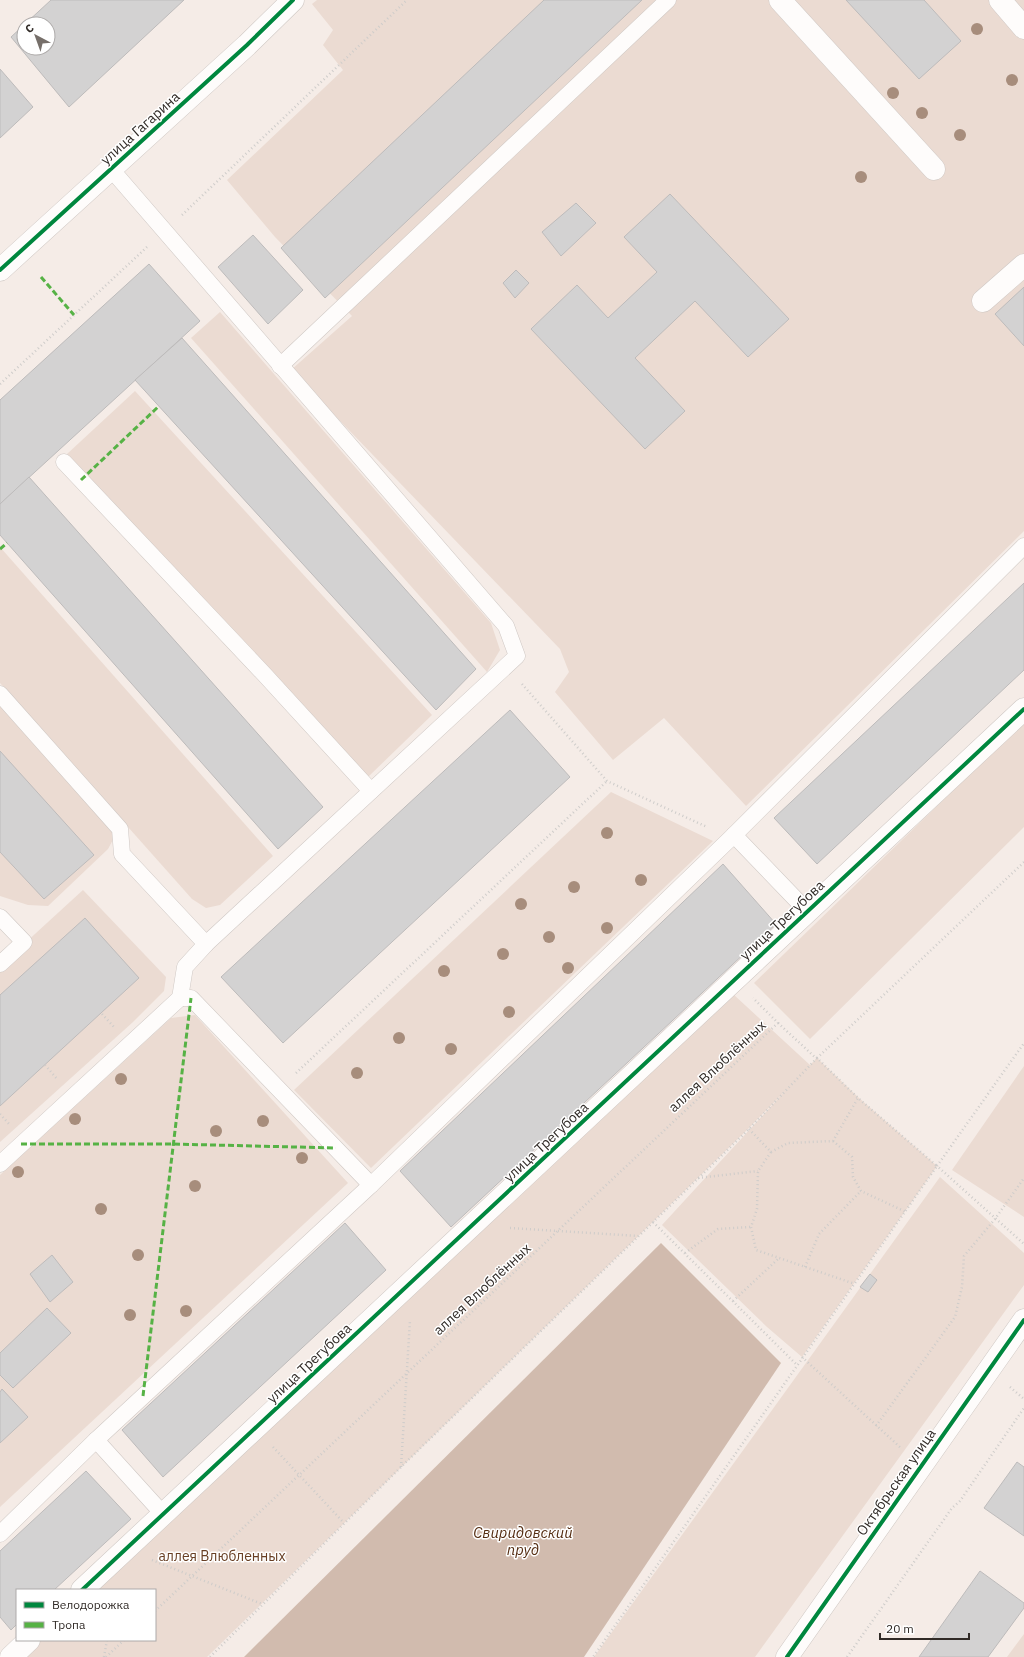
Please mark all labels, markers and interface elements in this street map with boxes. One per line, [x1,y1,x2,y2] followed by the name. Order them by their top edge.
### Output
[16,16,56,56] north arrow
[22,21,37,36] text: С
[97,87,184,168] street label: улица Гагарина
[736,876,829,964] street label: улица Трегубова
[664,1016,770,1116] street label: аллея Влюблённых
[500,1098,593,1186] street label: улица Трегубова
[429,1239,535,1339] street label: аллея Влюблённых
[263,1319,356,1407] street label: улица Трегубова
[852,1425,940,1539] street label: Октябрьская улица
[473,1523,573,1559] water label: Свиридовский пруд
[158,1547,286,1565] park label: аллея Влюбленных
[16,1589,156,1641] legend
[52,1597,130,1612] text: Велодорожка
[880,1615,969,1641] scale bar
[52,1617,86,1632] text: Тропа
[886,1621,914,1636] text: 20 m

